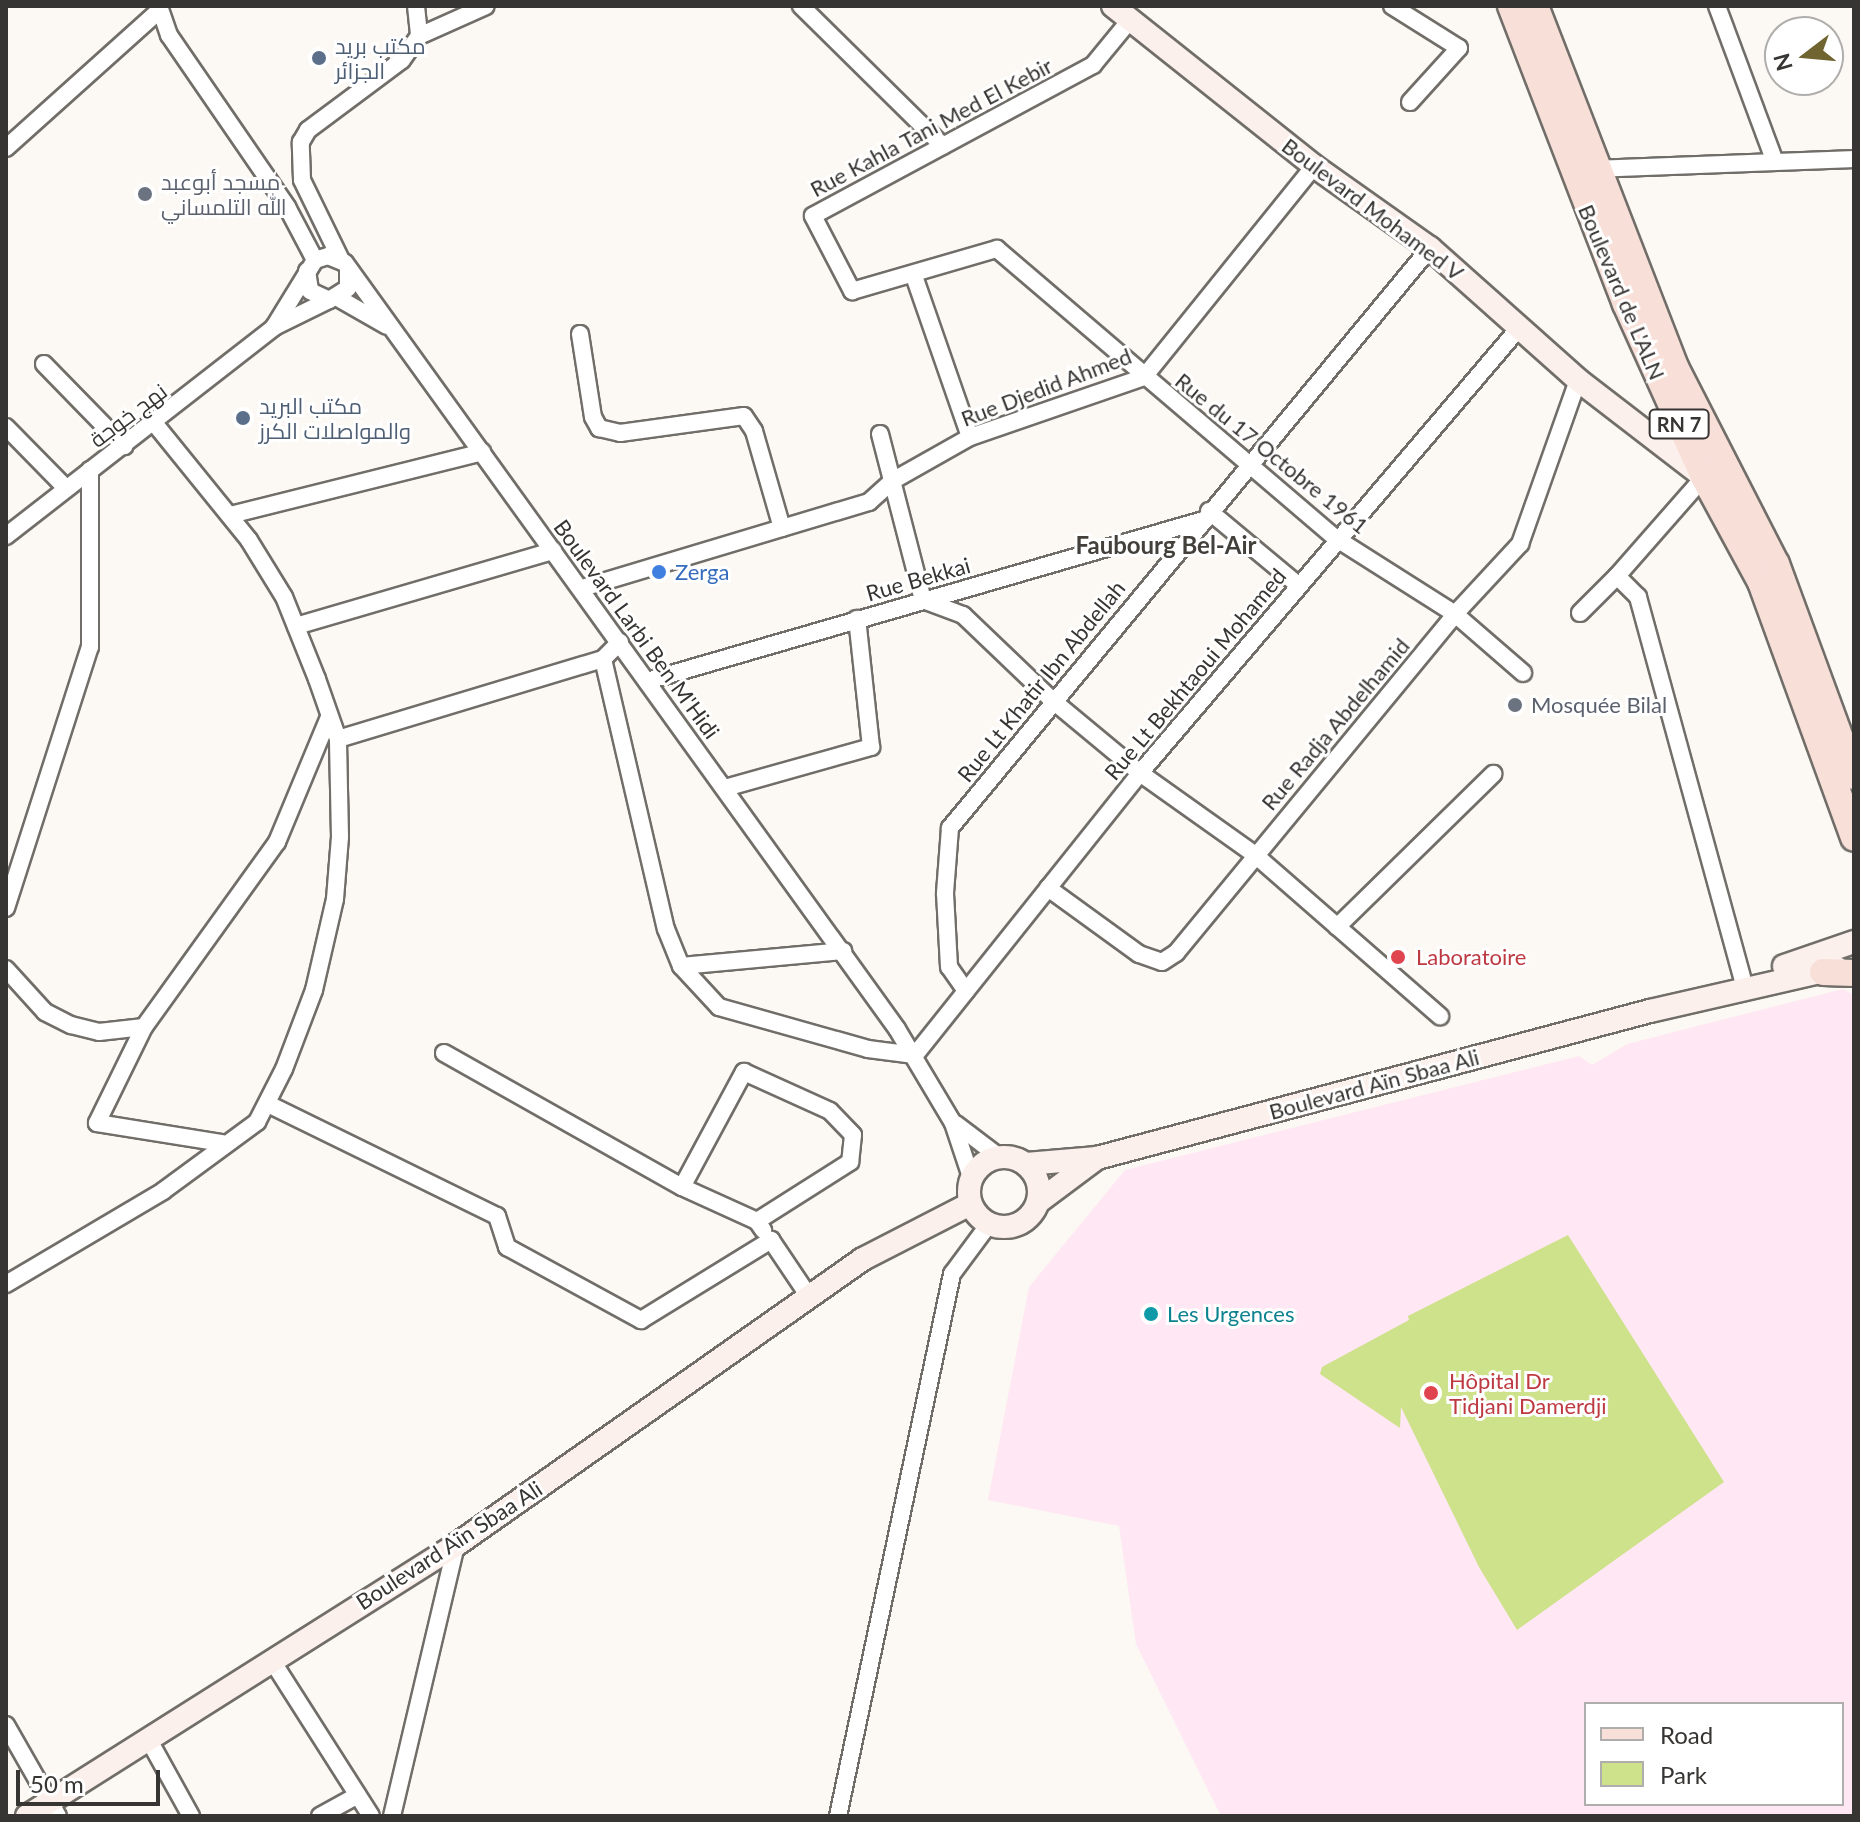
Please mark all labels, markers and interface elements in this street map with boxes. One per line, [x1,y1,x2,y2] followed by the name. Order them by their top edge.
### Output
[1764,16,1844,96] north arrow
[335,32,426,84] place label: مكتب بريد الجزائر
[310,49,328,67] marker: مكتب بريد الجزائر
[1767,50,1798,74] text: N
[805,52,1057,202] street label: Rue Kahla Tani Med El Kebir
[1277,132,1469,286] street label: Boulevard Mohamed V
[161,168,287,220] place label: مسجد أبوعبد الله التلمساني
[136,185,154,203] marker: مسجد أبوعبد الله التلمساني
[1573,200,1671,384] street label: Boulevard de L'ALN
[957,342,1135,432] street label: Rue Djedid Ahmed
[1170,367,1374,539] street label: Rue du 17 Octobre 1961
[84,377,172,453] street label: نهج خوجة
[259,392,411,444] place label: مكتب البريد والمواصلات الكرز
[1647,408,1711,440] road number: RN 7
[234,409,252,427] marker: مكتب البريد والمواصلات الكرز
[549,514,725,744] street label: Boulevard Larbi Ben M'Hidi
[1075,531,1257,559] district label: Faubourg Bel-Air
[863,552,973,606] street label: Rue Bekkai
[675,559,729,585] place label: Zerga
[650,563,668,581] marker: Zerga
[1099,563,1291,785] street label: Rue Lt Bekhtaoui Mohamed
[951,575,1131,787] street label: Rue Lt Khatir Ibn Abdellah
[1255,632,1415,816] street label: Rue Radja Abdelhamid
[1531,692,1667,718] place label: Mosquée Bilal
[1506,696,1524,714] marker: Mosquée Bilal
[1416,944,1526,970] place label: Laboratoire
[1387,946,1409,968] marker: Laboratoire
[1265,1043,1483,1125] street label: Boulevard Aïn Sbaa Ali
[1167,1301,1294,1327] place label: Les Urgences
[1142,1305,1160,1323] marker: Les Urgences
[1449,1367,1606,1418] place label: Hôpital Dr Tidjani Damerdji
[1420,1382,1442,1404] marker: Hôpital Dr Tidjani Damerdji
[350,1475,548,1615] street label: Boulevard Aïn Sbaa Ali
[1584,1702,1844,1806] legend
[1660,1720,1713,1749] text: Road
[20,1754,164,1804] scale bar
[1660,1760,1707,1789] text: Park
[30,1769,84,1798] text: 50 m

